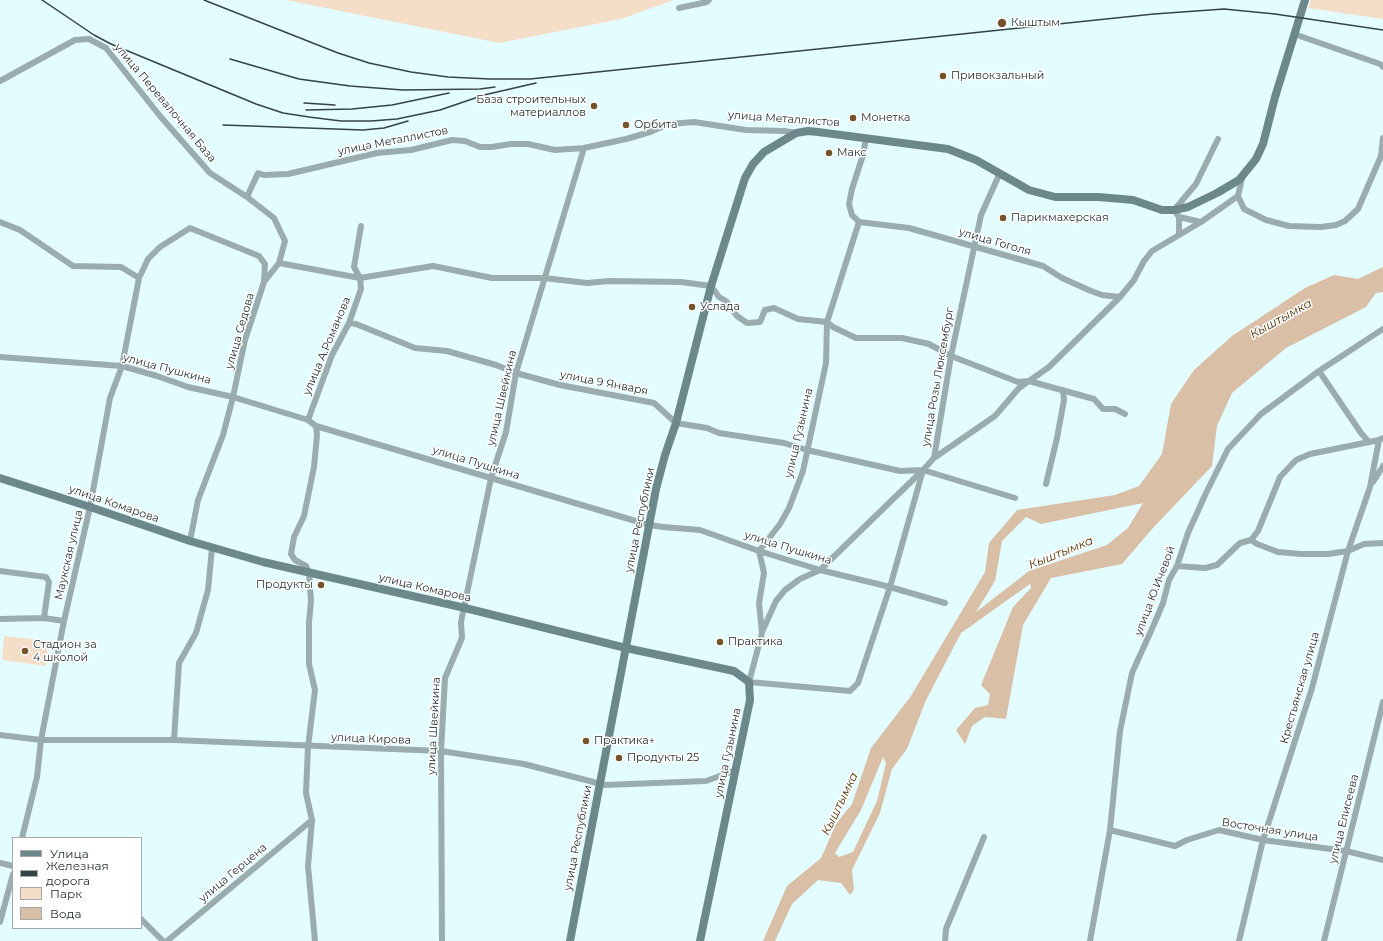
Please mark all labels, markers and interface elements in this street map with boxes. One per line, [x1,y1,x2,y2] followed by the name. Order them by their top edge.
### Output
[1011,16,1060,30] place label: Кыштым
[996,17,1008,29] marker: Кыштым
[111,41,219,165] street label: улица Перевалочная База
[951,69,1044,83] place label: Привокзальный
[938,71,948,81] marker: Привокзальный
[476,93,586,119] place label: База cтроительных материаллов
[589,101,599,111] marker: База cтроительных материаллов
[728,109,840,129] street label: улица Металлистов
[861,111,910,125] place label: Монетка
[848,113,858,123] marker: Монетка
[634,118,677,132] place label: Орбита
[621,120,631,130] marker: Орбита
[337,124,449,158] street label: улица Металлистов
[837,146,866,160] place label: Макс
[824,148,834,158] marker: Макс
[1011,211,1109,225] place label: Парикмахерская
[998,213,1008,223] marker: Парикмахерская
[957,225,1033,259] street label: улица Гоголя
[223,291,257,371] street label: улица Седова
[300,295,354,397] street label: улица А.Романова
[1248,296,1314,342] water label: Кыштымка
[700,300,740,314] place label: Услада
[687,302,697,312] marker: Услада
[919,306,957,448] street label: улица Розы Люксембург
[485,349,519,447] street label: улица Швейкина
[122,351,212,387] street label: улица Пушкина
[559,368,649,398] street label: улица 9 Января
[782,387,816,479] street label: улица Гузынина
[431,443,521,483] street label: улица Пушкина
[622,466,658,574] street label: улица Республики
[67,482,161,526] street label: улица Комарова
[52,509,86,601] street label: Маукская улица
[743,528,833,568] street label: улица Пушкина
[1027,534,1095,572] water label: Кыштымка
[1132,544,1178,638] street label: улица Ю.Ичевой
[378,571,472,605] street label: улица Комарова
[256,578,313,592] place label: Продукты
[316,580,326,590] marker: Продукты
[1278,630,1322,746] street label: Крестьянская улица
[728,635,783,649] place label: Практика
[715,637,725,647] marker: Практика
[33,638,97,664] place label: Стадион за 4 школой
[20,646,30,656] marker: Стадион за 4 школой
[425,677,443,775] street label: улица Швейкина
[712,707,744,799] street label: улица Гузынина
[331,731,411,747] street label: улица Кирова
[594,734,655,748] place label: Практика+
[581,736,591,746] marker: Практика+
[627,751,699,765] place label: Продукты 25
[614,753,624,763] marker: Продукты 25
[819,770,861,838] water label: Кыштымка
[1326,773,1362,865] street label: улица Елисеева
[561,784,595,892] street label: улица Республики
[1221,816,1319,844] street label: Восточная улица
[12,837,142,929] legend
[196,841,270,905] street label: улица Герцена
[50,846,89,861] text: Улица
[46,858,109,888] text: Железная дорога
[50,886,82,901] text: Парк
[50,906,81,921] text: Вода

